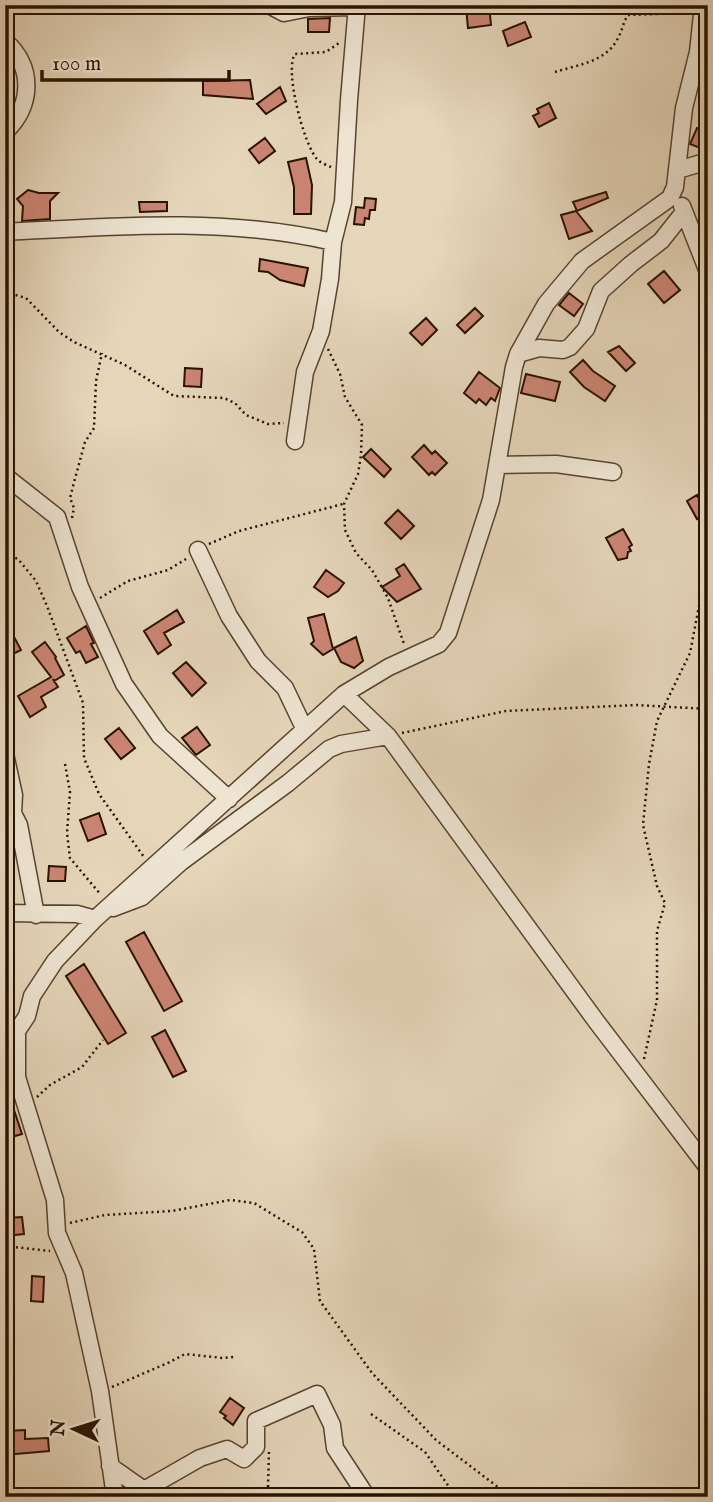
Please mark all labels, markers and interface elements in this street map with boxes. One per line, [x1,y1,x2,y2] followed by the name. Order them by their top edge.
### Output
[42,38,229,82] scale bar
[52,51,101,78] text: 100 m
[38,1394,108,1464] north arrow
[46,1418,72,1438] text: N

